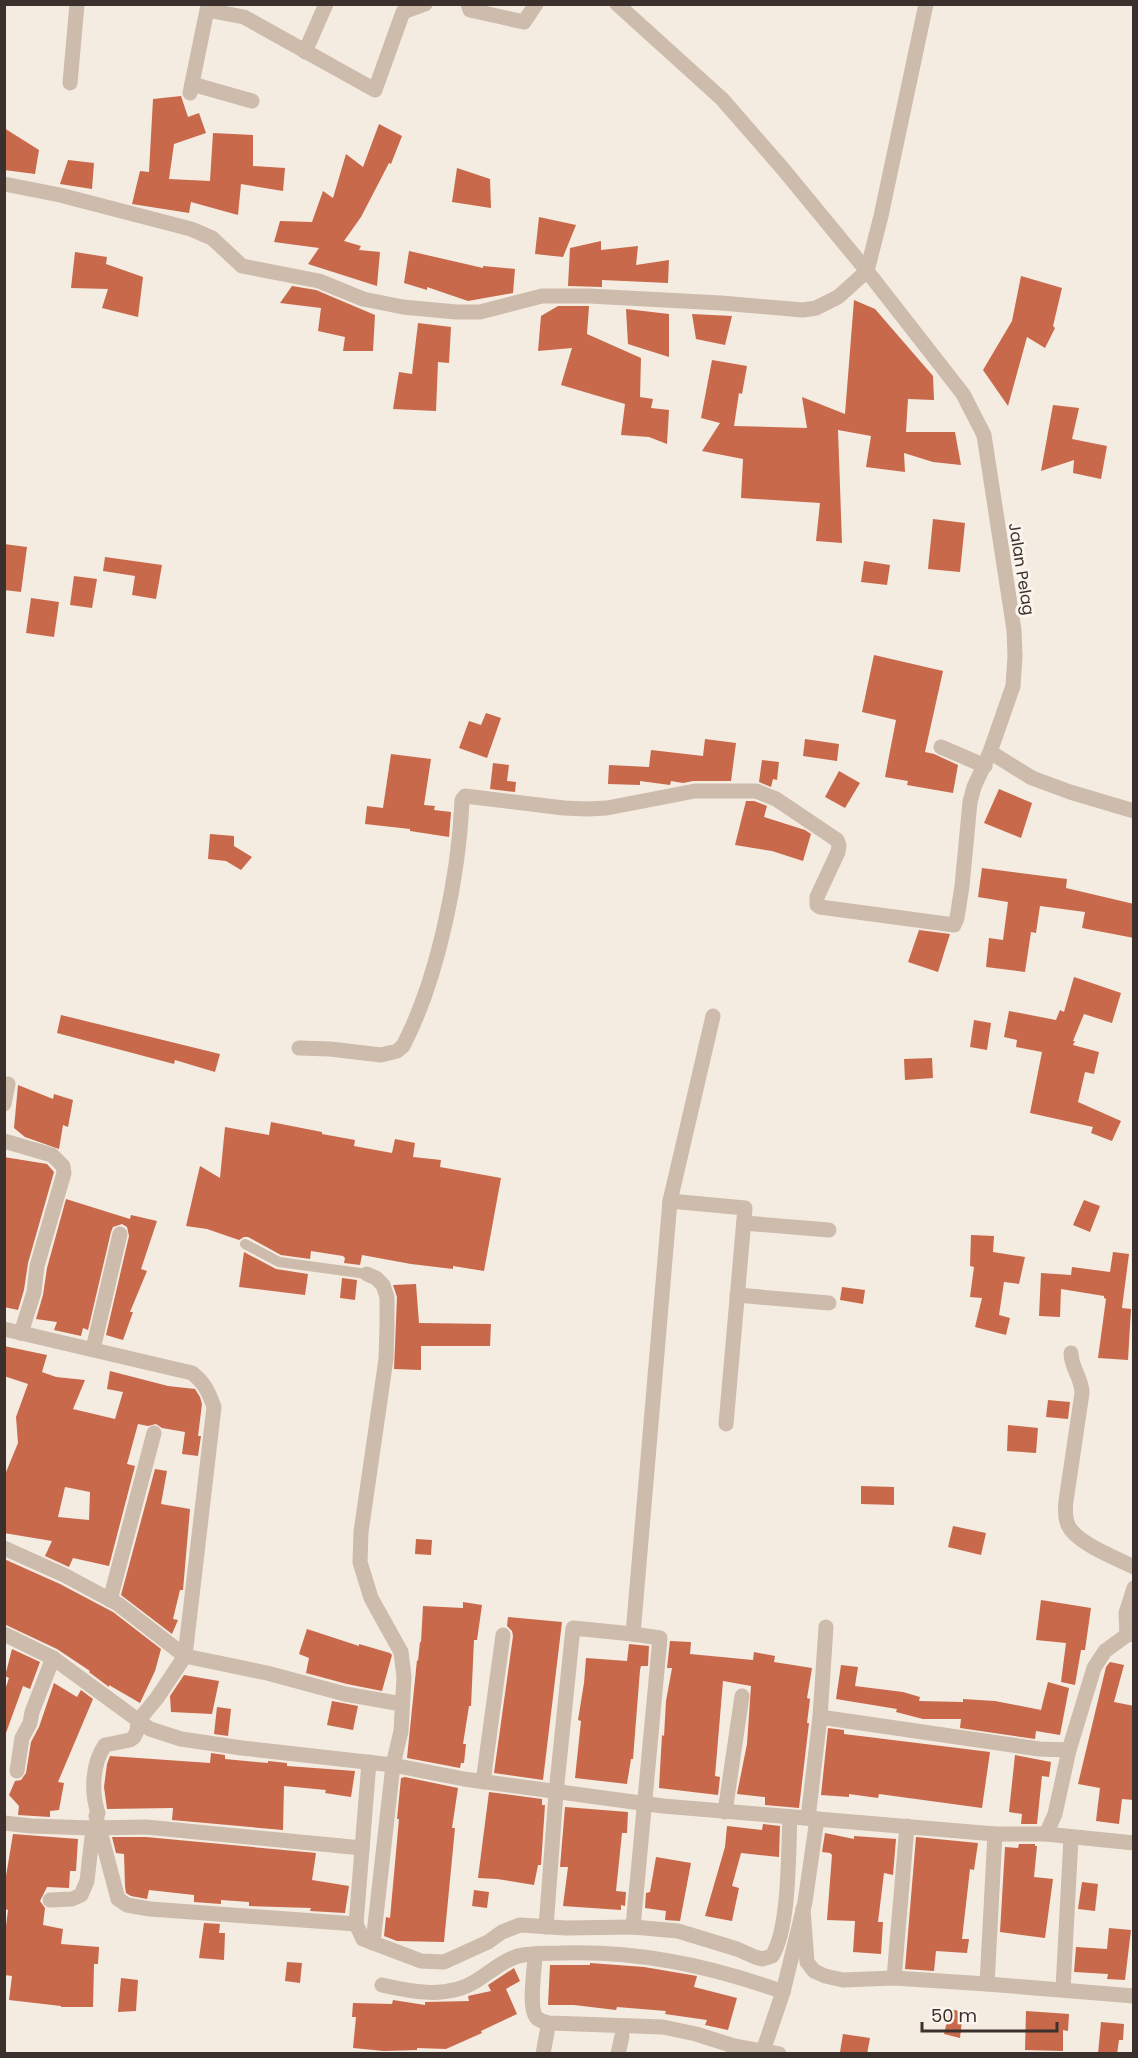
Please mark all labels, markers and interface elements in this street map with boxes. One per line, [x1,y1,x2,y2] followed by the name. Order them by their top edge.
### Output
[1003,521,1040,617] street label: Jalan Pelag
[922,1995,1057,2033] scale bar
[931,2003,977,2028] text: 50 m

